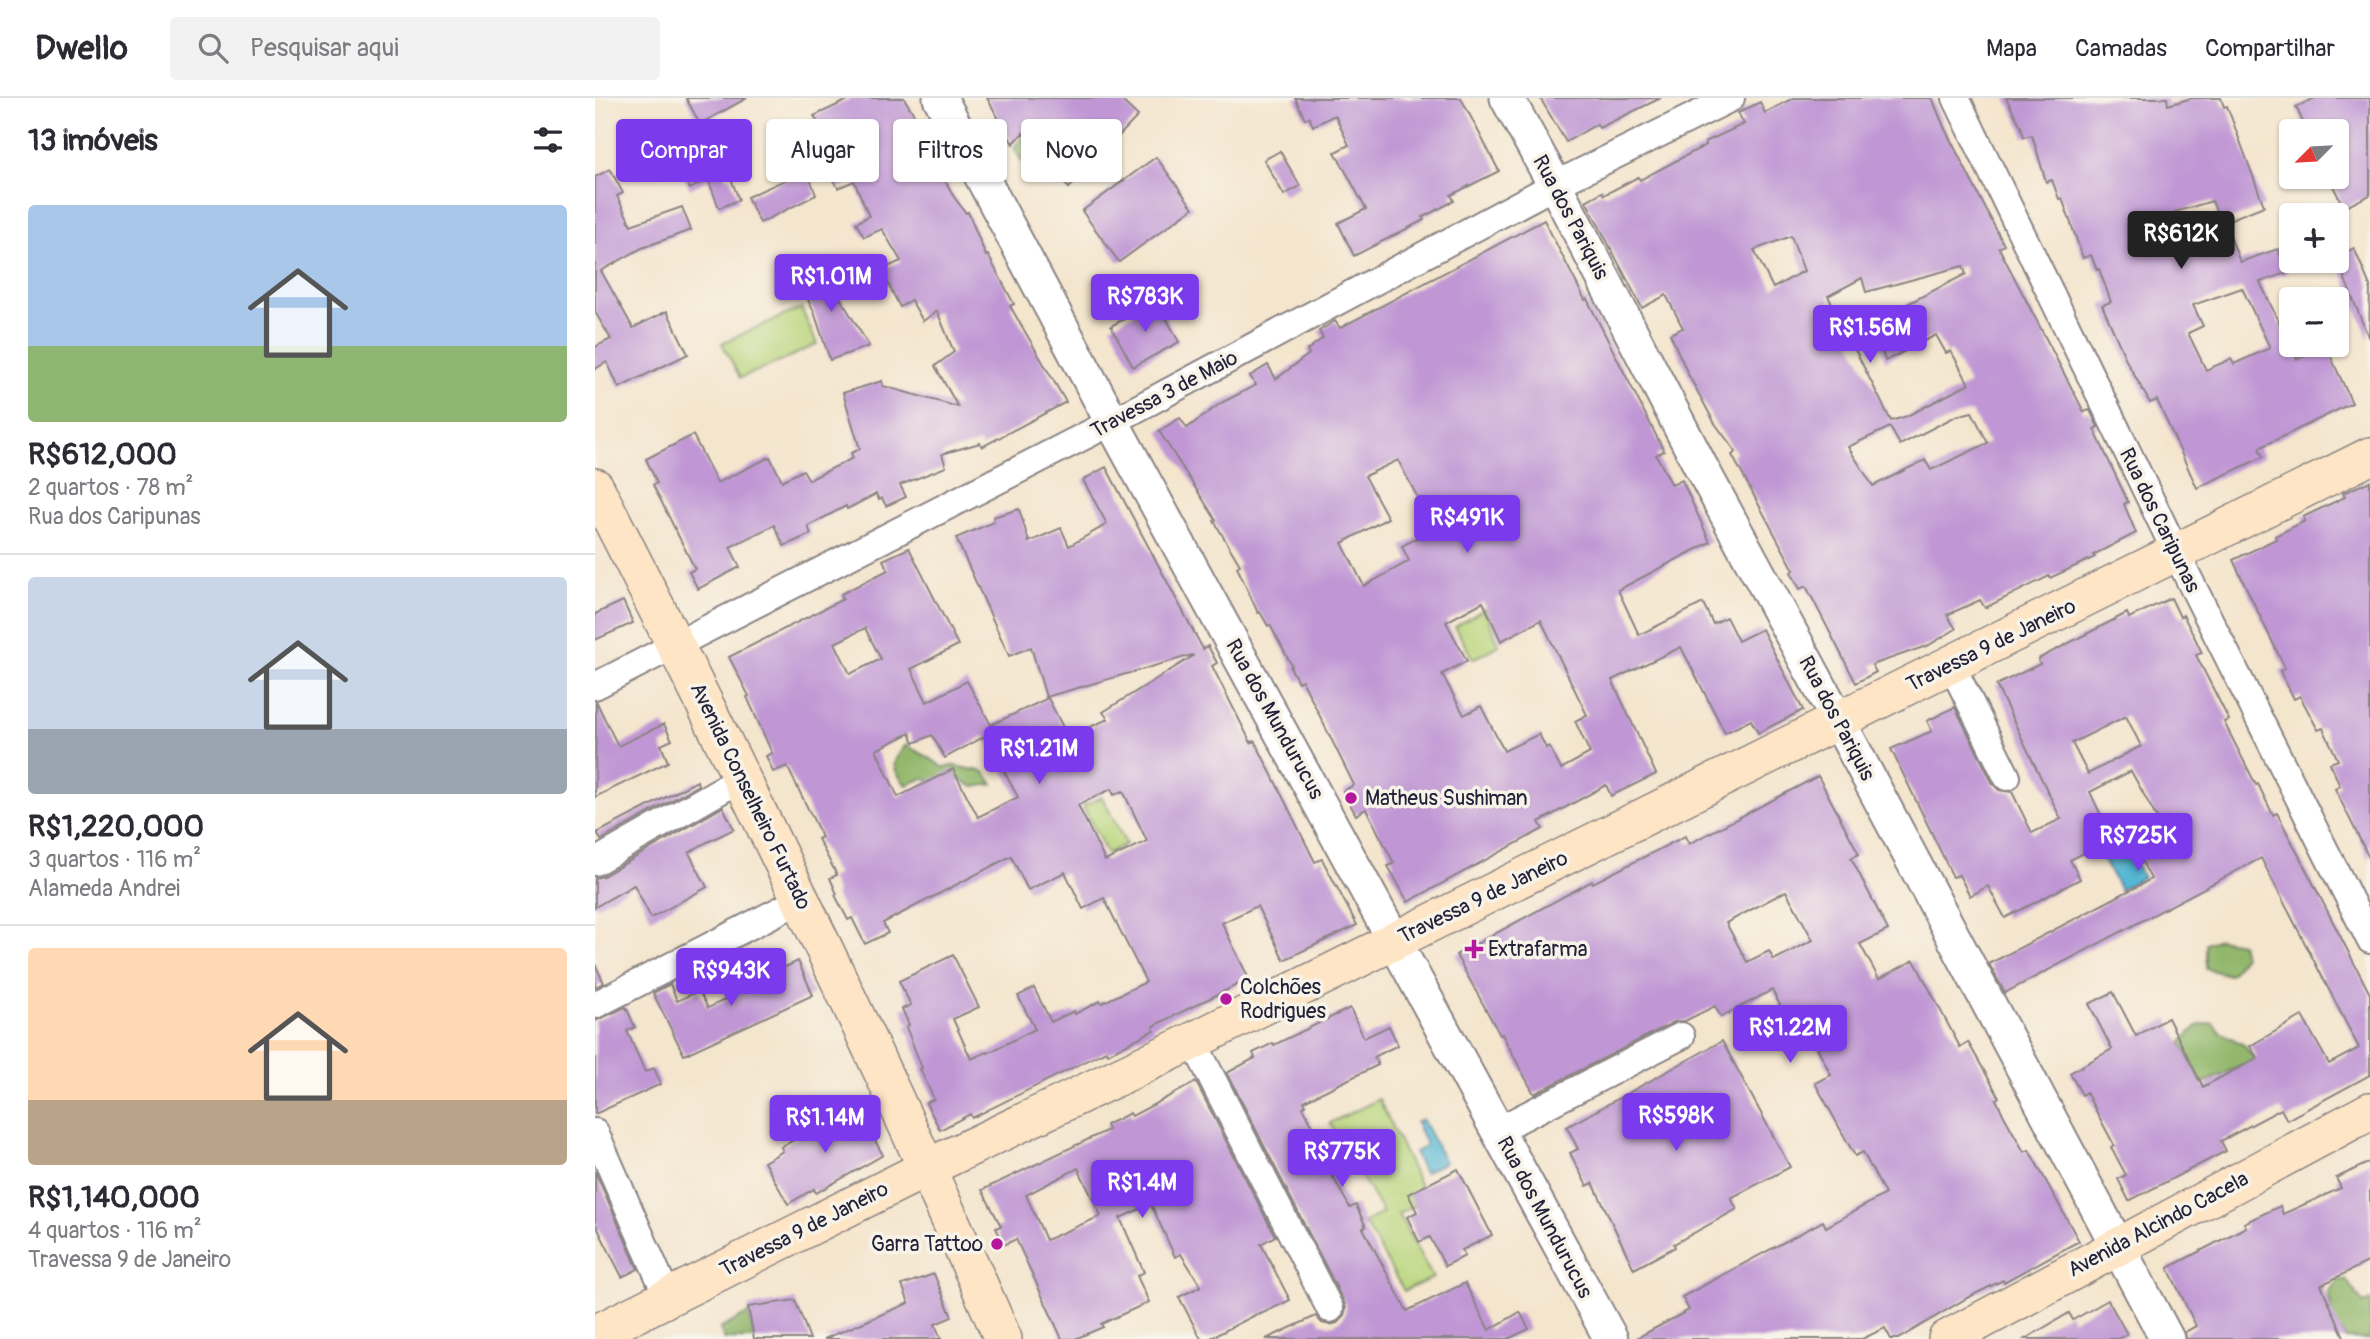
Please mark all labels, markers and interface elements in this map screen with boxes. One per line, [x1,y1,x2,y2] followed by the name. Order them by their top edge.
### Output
[170,17,660,80] search box
[35,28,128,69] text: Dwello
[194,29,232,67] icon: search
[250,32,399,64] text: Pesquisar aqui
[1986,34,2037,63] text: Mapa
[2075,34,2167,63] text: Camadas
[2205,34,2335,63] text: Compartilhar
[616,119,752,182] chip: Comprar
[766,119,879,182] chip: Alugar
[893,119,1007,182] chip: Filtros
[1021,119,1122,182] chip: Novo
[2279,119,2349,189] north arrow
[2279,119,2349,357] map controls
[529,121,567,159] icon: filters
[28,122,158,159] text: 13 imóveis
[1526,150,1615,285] street label: Rua dos Pariquis
[2279,203,2349,273] button: +
[2124,212,2238,271] pin: R$612K
[2144,219,2218,248] text: R$612K
[235,250,361,376] icon: home
[766,254,896,314] pin: R$1.01M
[790,262,872,291] text: R$1.01M
[1088,274,1202,334] pin: R$783K
[1107,282,1183,311] text: R$783K
[2279,287,2349,357] button: −
[1805,306,1935,365] pin: R$1.56M
[1829,313,1911,342] text: R$1.56M
[1086,344,1242,445] street label: Travessa 3 de Maio
[28,436,177,473] text: R$612,000
[2113,443,2206,598] street label: Rua dos Caripunas
[28,473,193,502] text: 2 quartos · 78 m²
[1410,496,1524,555] pin: R$491K
[28,502,201,531] text: Rua dos Caripunas
[1430,503,1504,532] text: R$491K
[1902,593,2081,698] street label: Travessa 9 de Janeiro
[235,622,361,748] icon: home
[1219,634,1330,805] street label: Rua dos Mundurucus
[1792,651,1881,786] street label: Rua dos Pariquis
[684,678,817,914] street label: Avenida Conselheiro Furtado
[974,726,1104,786] pin: R$1.21M
[1000,734,1078,763] text: R$1.21M
[1365,785,1528,812] place label: Matheus Sushiman
[1343,790,1359,806] marker: Matheus Sushiman
[28,808,204,845] text: R$1,220,000
[2081,814,2195,873] pin: R$725K
[2099,821,2177,850] text: R$725K
[28,845,201,874] text: 3 quartos · 116 m²
[1394,845,1573,950] street label: Travessa 9 de Janeiro
[28,874,180,903] text: Alameda Andrei
[1488,936,1587,963] place label: Extrafarma
[1466,941,1482,957] marker: Extrafarma
[674,948,788,1008] pin: R$943K
[692,956,770,985] text: R$943K
[1240,974,1326,1025] place label: Colchões Rodrigues
[1218,991,1234,1007] marker: Colchões Rodrigues
[235,993,361,1119] icon: home
[1725,1006,1855,1065] pin: R$1.22M
[1749,1013,1831,1042] text: R$1.22M
[1619,1094,1733,1153] pin: R$598K
[760,1096,890,1155] pin: R$1.14M
[1638,1101,1714,1130] text: R$598K
[786,1103,864,1132] text: R$1.14M
[1285,1130,1399,1189] pin: R$775K
[1491,1132,1599,1303] street label: Rua dos Mundurucus
[1304,1137,1380,1166] text: R$775K
[1085,1160,1199,1220] pin: R$1.4M
[2063,1165,2253,1284] street label: Avenida Alcindo Cacela
[1107,1168,1177,1197] text: R$1.4M
[715,1175,893,1284] street label: Travessa 9 de Janeiro
[28,1179,200,1216] text: R$1,140,000
[28,1216,202,1245] text: 4 quartos · 116 m²
[871,1231,983,1258] place label: Garra Tattoo
[989,1236,1005,1252] marker: Garra Tattoo
[28,1245,231,1274] text: Travessa 9 de Janeiro

